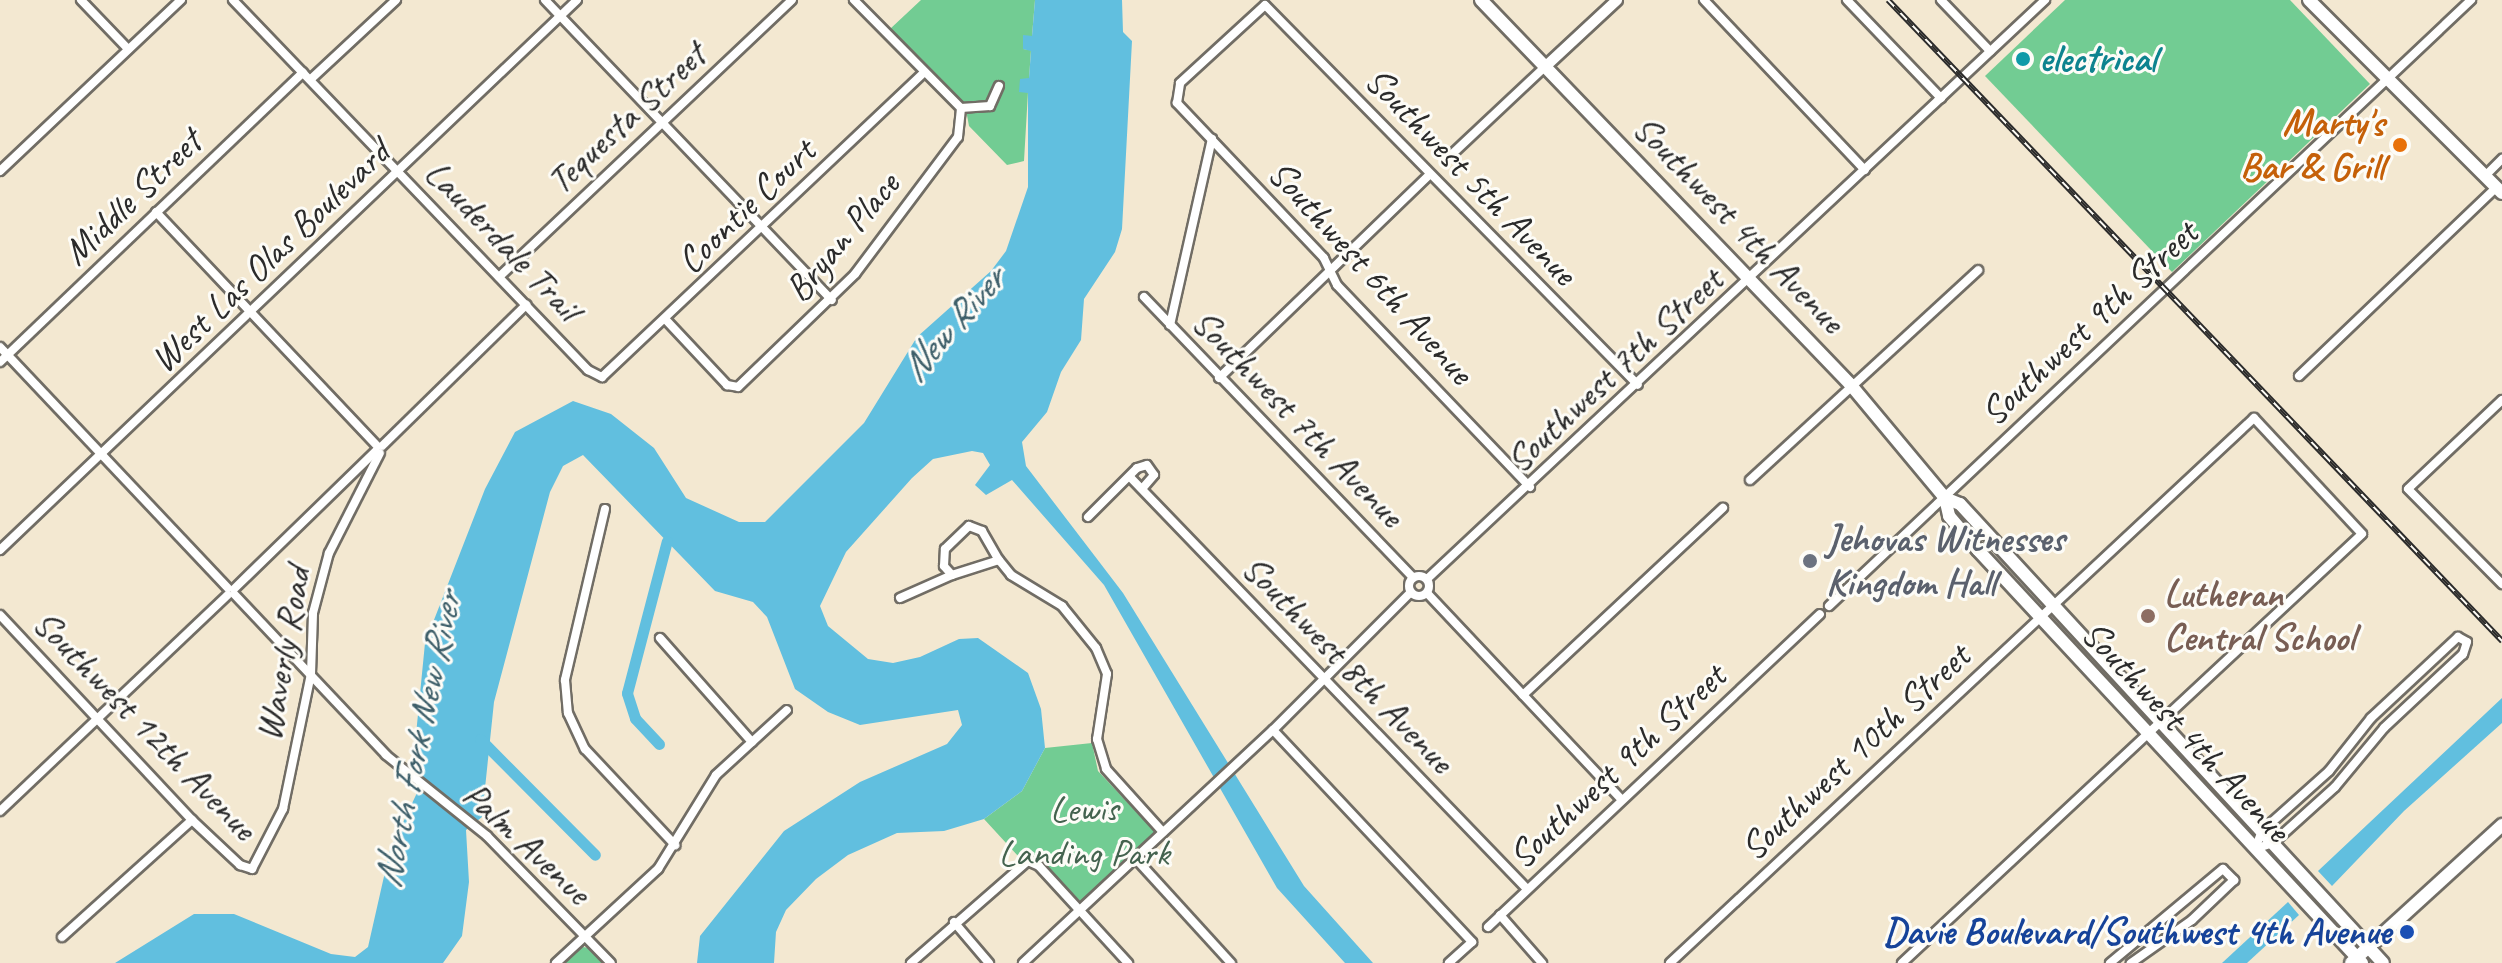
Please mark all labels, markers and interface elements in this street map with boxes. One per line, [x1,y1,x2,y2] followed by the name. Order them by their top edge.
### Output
[537,33,715,203] street label: Tequesta Street
[2039,36,2156,82] place label: electrical
[2014,50,2032,68] marker: electrical
[1355,57,1587,295] street label: Southwest 5th Avenue
[2240,100,2384,190] place label: Marty's Bar & Grill
[1623,105,1855,343] street label: Southwest 4th Avenue
[53,120,211,274] street label: Middle Street
[140,129,400,383] street label: West Las Olas Boulevard
[667,129,825,283] street label: Coontie Court
[2391,136,2409,154] marker: Marty's Bar & Grill
[415,150,591,330] street label: Lauderdale Trail
[1259,151,1483,393] street label: Southwest 6th Avenue
[774,163,910,311] street label: Bryan Place
[1971,211,2207,435] street label: Southwest 9th Street
[889,256,1015,392] water label: New River
[1496,258,1732,482] street label: Southwest 7th Street
[1182,299,1414,537] street label: Southwest 7th Avenue
[1826,516,2064,606] place label: Jehovas Witnesses Kingdom Hall
[1232,545,1464,783] street label: Southwest 8th Avenue
[1801,552,1819,570] marker: Jehovas Witnesses Kingdom Hall
[245,564,321,744] street label: Waverly Road
[2164,571,2354,660] place label: Lutheran Central School
[362,588,472,892] water label: North Fork New River
[23,600,267,850] street label: Southwest 12th Avenue
[2139,607,2157,625] marker: Lutheran Central School
[2072,611,2300,851] street label: Southwest 4th Avenue
[1730,634,1980,870] street label: Southwest 10th Street
[1499,654,1735,878] street label: Southwest 9th Street
[453,772,601,914] street label: Palm Avenue
[998,786,1170,876] park label: Lewis Landing Park
[1883,909,2391,955] place label: Davie Boulevard/Southwest 4th Avenue
[2398,923,2416,941] marker: Davie Boulevard/Southwest 4th Avenue

